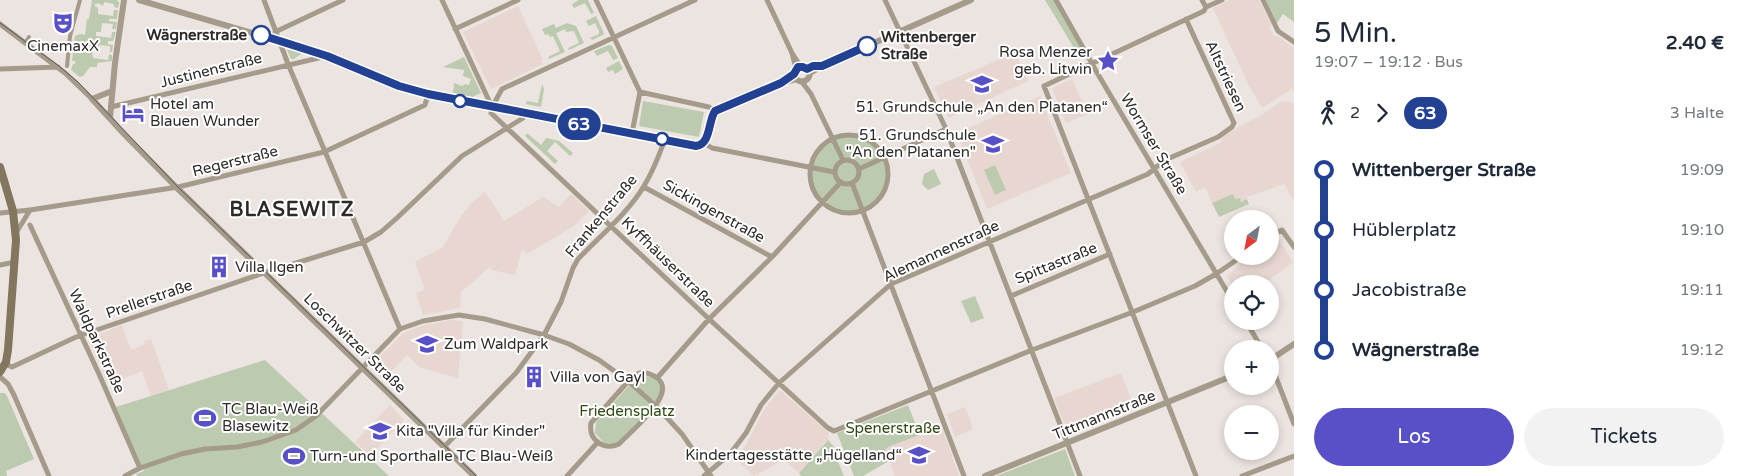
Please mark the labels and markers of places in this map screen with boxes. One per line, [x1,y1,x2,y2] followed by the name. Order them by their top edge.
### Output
[50,10,76,36] theatre icon: CinemaxX
[251,25,271,45] marker: Wägnerstraße
[147,26,247,45] place label: Wägnerstraße
[881,28,976,63] place label: Wittenberger Straße
[857,36,877,56] marker: Wittenberger Straße
[27,37,99,55] place label: CinemaxX
[999,43,1092,78] place label: Rosa Menzer geb. Litwin
[1095,48,1121,74] place icon: Rosa Menzer geb. Litwin
[969,71,995,97] school or university icon: 51. Grundschule „An den Platanen“
[453,94,467,108] unlabelled marker
[150,95,260,130] place label: Hotel am Blauen Wunder
[856,98,1108,116] place label: 51. Grundschule „An den Platanen“
[120,100,146,126] hotel icon: Hotel am Blauen Wunder
[846,126,976,161] place label: 51. Grundschule "An den Platanen"
[980,131,1006,157] school or university icon: 51. Grundschule "An den Platanen"
[655,132,669,146] unlabelled marker
[206,254,232,280] building icon: Villa Ilgen
[235,258,304,276] place label: Villa Ilgen
[414,331,440,357] school or university icon: Zum Waldpark
[444,335,548,353] place label: Zum Waldpark
[521,364,547,390] building icon: Villa von Gayl
[550,368,645,386] place label: Villa von Gayl
[222,400,319,435] place label: TC Blau-Weiß Blasewitz
[192,405,218,431] sports icon: TC Blau-Weiß Blasewitz
[367,418,393,444] school or university icon: Kita "Villa für Kinder"
[396,422,545,440] place label: Kita "Villa für Kinder"
[906,442,932,468] school or university icon: Kindertagesstätte „Hügelland“
[281,443,307,469] sports icon: Turn-und Sporthalle TC Blau-Weiß
[685,446,902,464] place label: Kindertagesstätte „Hügelland“
[310,447,553,465] place label: Turn-und Sporthalle TC Blau-Weiß

